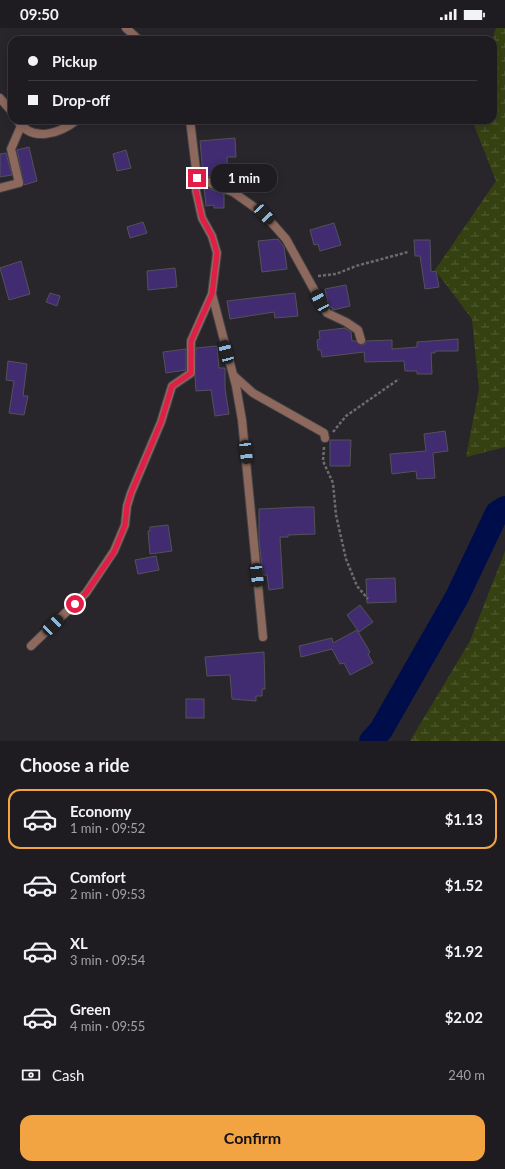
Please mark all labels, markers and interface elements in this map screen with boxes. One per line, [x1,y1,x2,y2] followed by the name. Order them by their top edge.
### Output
[20,5,59,23] text: 09:50
[52,52,97,70] text: Pickup
[52,91,110,109] text: Drop-off
[211,164,277,192] callout: 1 min
[188,169,206,187] route end
[228,170,260,186] text: 1 min
[251,201,277,227] car
[309,288,331,314] car
[217,339,235,365] car
[239,439,253,465] car
[250,562,264,588] car
[66,595,84,613] route start
[40,612,66,638] car
[20,754,129,776] text: Choose a ride
[22,801,58,837] icon: car
[70,802,131,820] text: Economy
[445,810,483,828] text: $1.13
[70,820,145,836] text: 1 min · 09:52
[22,867,58,903] icon: car
[70,868,126,886] text: Comfort
[445,876,483,894] text: $1.52
[70,886,145,902] text: 2 min · 09:53
[22,933,58,969] icon: car
[70,934,88,952] text: XL
[445,942,483,960] text: $1.92
[70,952,145,968] text: 3 min · 09:54
[22,999,58,1035] icon: car
[70,1000,111,1018] text: Green
[445,1008,483,1026] text: $2.02
[70,1018,145,1034] text: 4 min · 09:55
[20,1064,42,1086] icon: cash
[52,1066,84,1084] text: Cash
[448,1067,485,1083] text: 240 m
[20,1115,485,1161] button: Confirm

